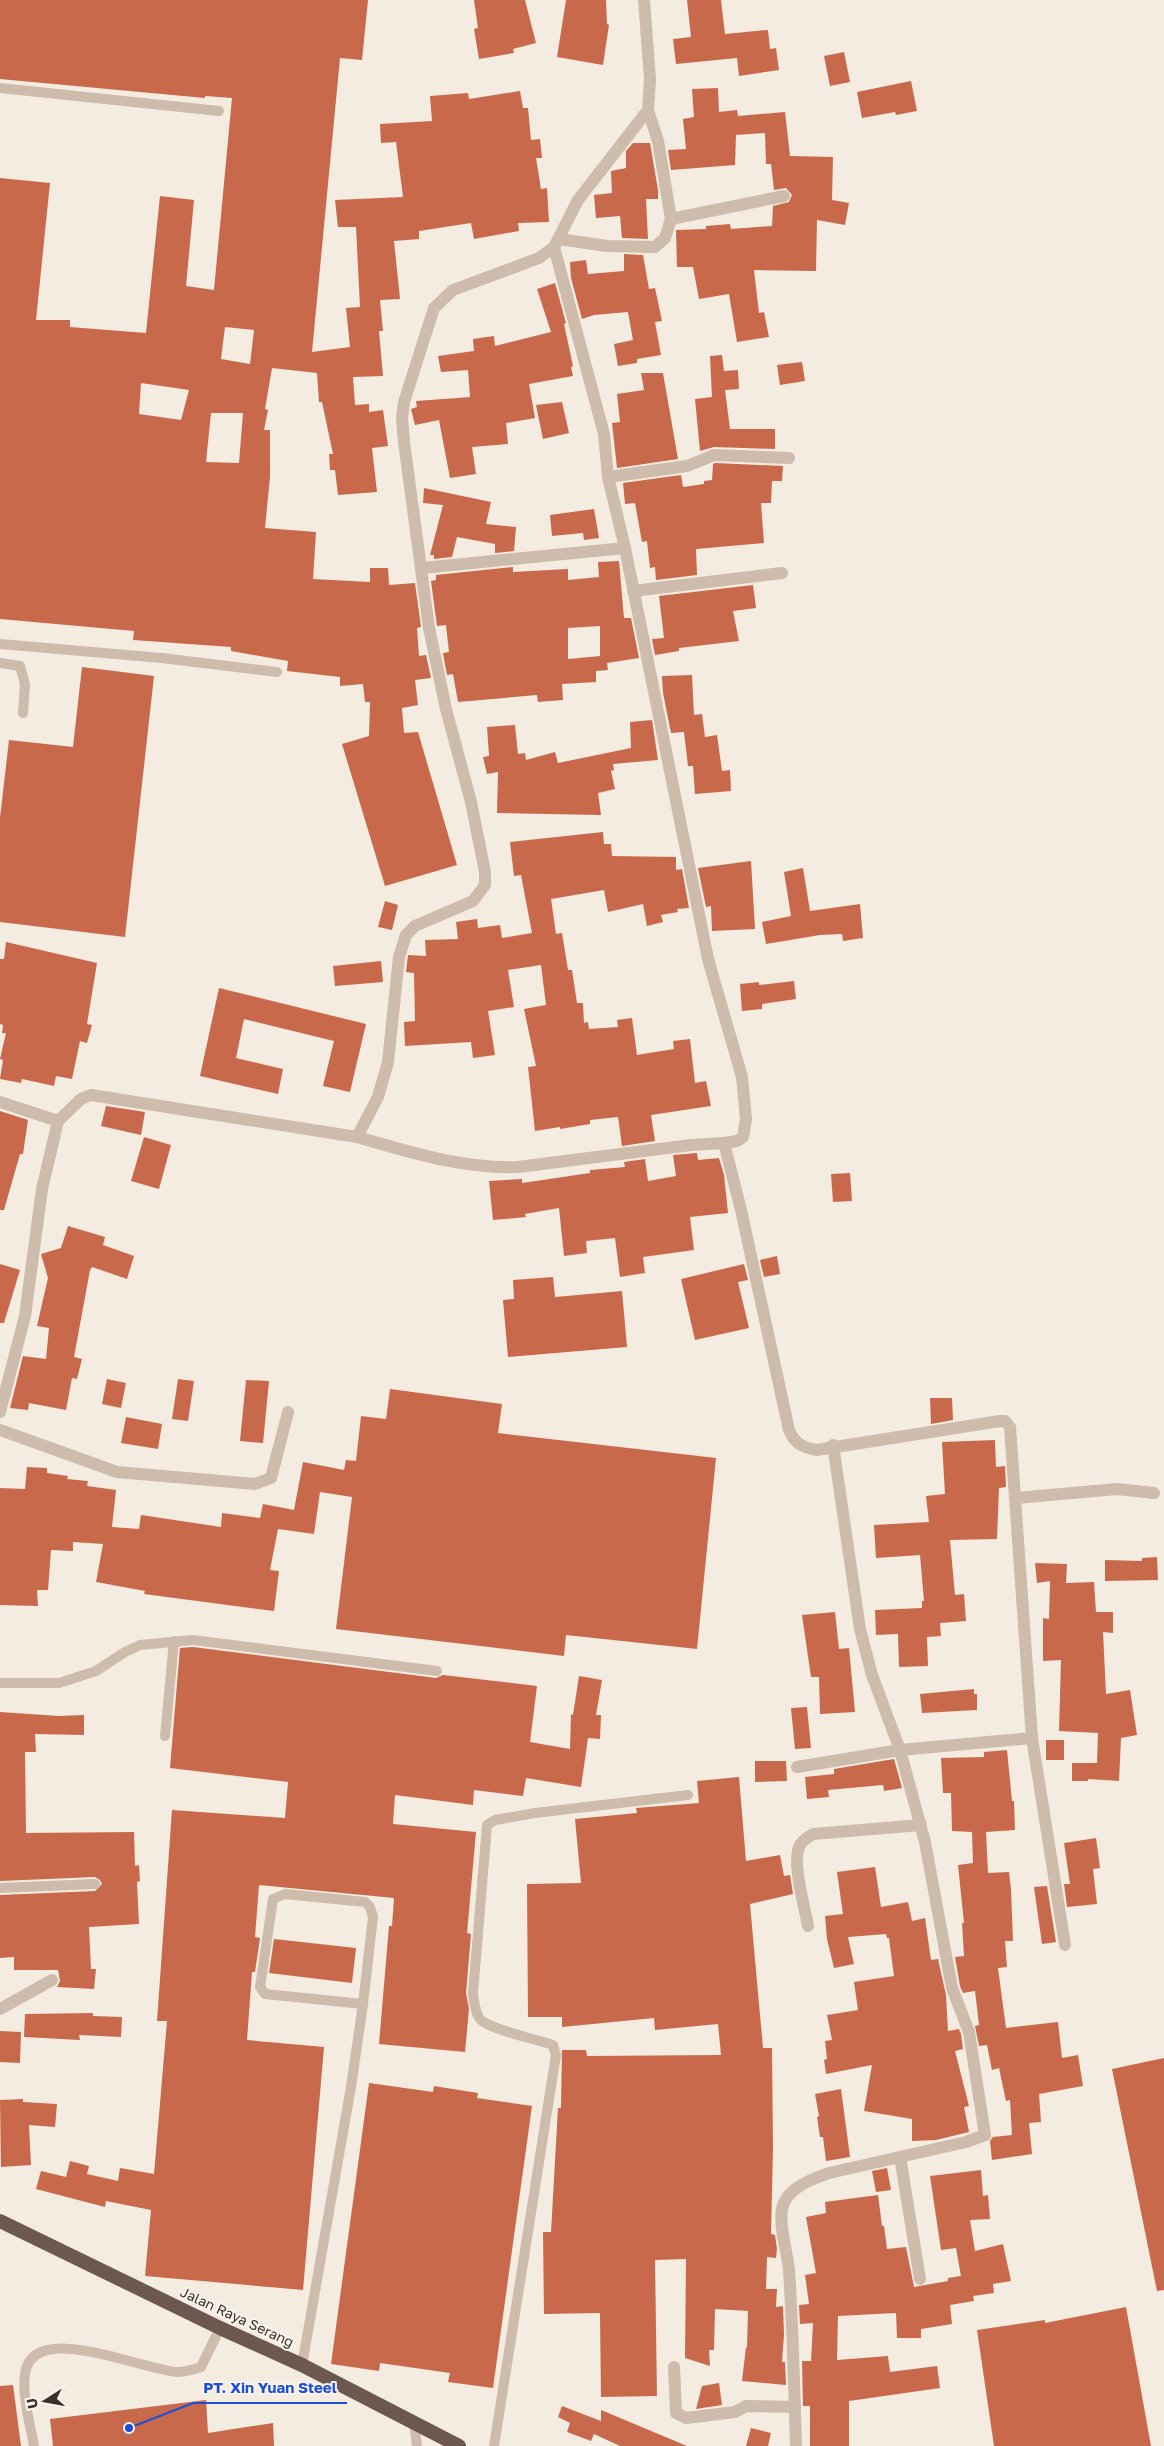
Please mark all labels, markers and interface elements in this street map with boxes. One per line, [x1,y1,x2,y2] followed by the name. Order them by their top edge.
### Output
[178,2283,297,2350] street label: Jalan Raya Serang
[193,2373,347,2403] callout: PT. Xin Yuan Steel
[20,2376,70,2426] north arrow
[203,2378,337,2396] text: PT. Xin Yuan Steel
[22,2397,41,2410] text: U

